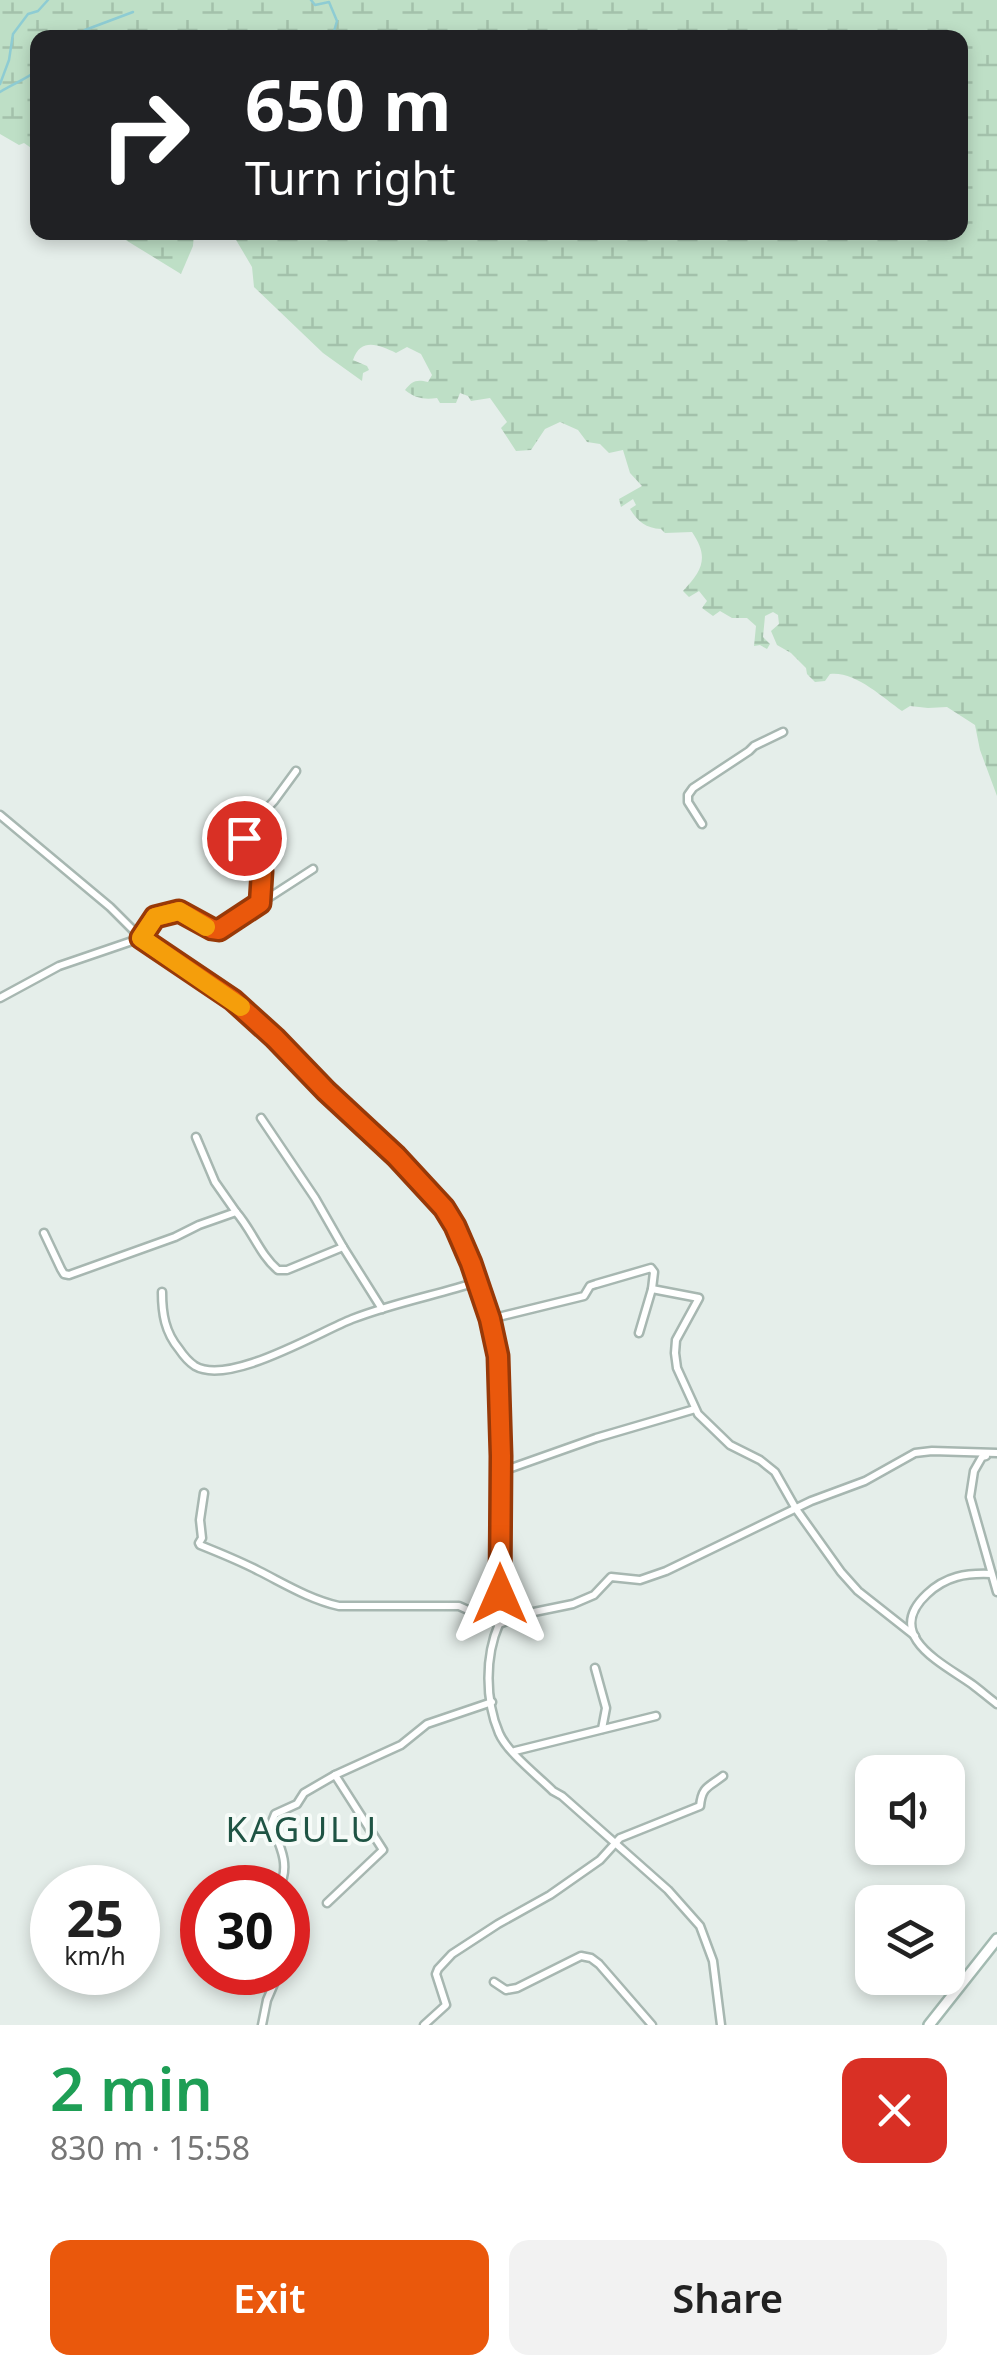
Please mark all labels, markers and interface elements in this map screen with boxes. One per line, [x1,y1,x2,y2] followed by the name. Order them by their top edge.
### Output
[245,56,452,152] text: 650 m
[80,70,210,200] icon: right
[245,147,456,208] text: Turn right
[202,796,287,881] pin
[217,811,272,866] icon: arrive
[448,1542,552,1646] position arrow
[855,1755,965,1995] map controls
[855,1755,965,1865] button: sound
[226,1805,378,1852] district label: KAGULU
[180,1865,310,1995] speed limit sign: 30
[66,1884,124,1952] text: 25
[855,1885,965,1995] button: layers
[64,1938,126,1972] text: km/h
[50,2047,213,2129] text: 2 min
[842,2058,947,2163] button: close
[50,2126,250,2169] text: 830 m · 15:58
[50,2240,489,2355] button: Exit
[509,2240,947,2355] button: Share

